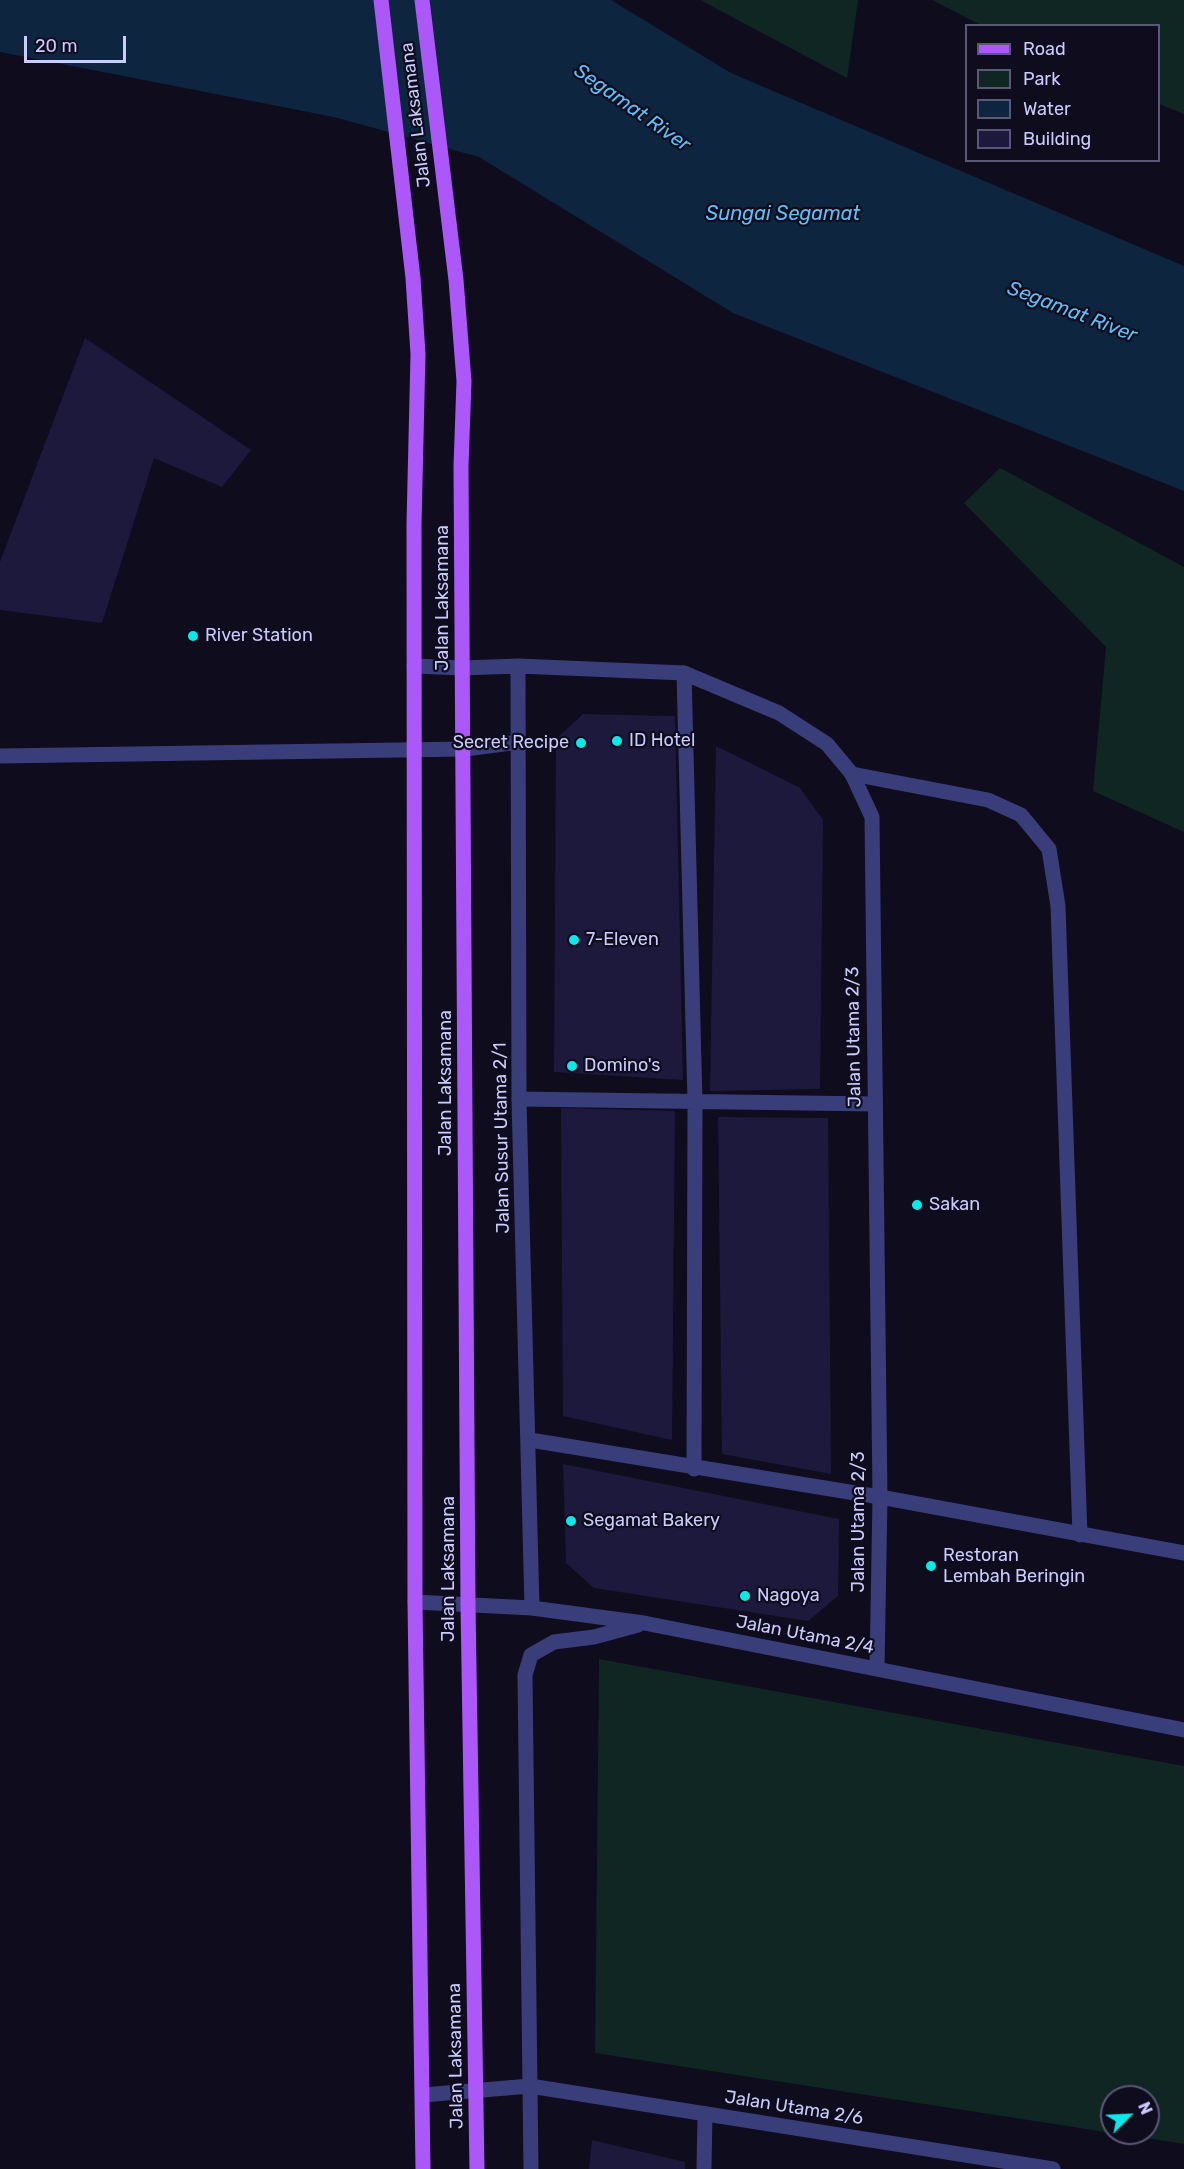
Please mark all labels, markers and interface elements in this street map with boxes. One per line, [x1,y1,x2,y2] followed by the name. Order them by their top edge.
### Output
[27,24,129,62] scale bar
[965,24,1160,162] legend
[35,35,77,57] text: 20 m
[1023,38,1066,60] text: Road
[396,41,436,189] street label: Jalan Laksamana
[569,59,695,157] water label: Segamat River
[1023,68,1060,90] text: Park
[1023,98,1071,120] text: Water
[1023,128,1091,150] text: Building
[706,202,860,226] water label: Sungai Segamat
[1004,276,1140,348] water label: Segamat River
[432,525,454,671] street label: Jalan Laksamana
[205,625,313,647] place label: River Station
[186,629,200,643] marker: River Station
[629,730,695,752] place label: ID Hotel
[453,732,569,754] place label: Secret Recipe
[610,734,624,748] marker: ID Hotel
[574,736,588,750] marker: Secret Recipe
[586,929,659,951] place label: 7-Eleven
[567,933,581,947] marker: 7-Eleven
[842,966,866,1108] street label: Jalan Utama 2/3
[435,1010,457,1156] street label: Jalan Laksamana
[490,1042,514,1234] street label: Jalan Susur Utama 2/1
[584,1055,661,1077] place label: Domino's
[565,1059,579,1073] marker: Domino's
[929,1194,980,1216] place label: Sakan
[910,1198,924,1212] marker: Sakan
[848,1452,870,1592] street label: Jalan Utama 2/3
[438,1496,460,1642] street label: Jalan Laksamana
[583,1510,720,1532] place label: Segamat Bakery
[564,1514,578,1528] marker: Segamat Bakery
[943,1545,1085,1588] place label: Restoran Lembah Beringin
[924,1559,938,1573] marker: Restoran Lembah Beringin
[757,1585,820,1607] place label: Nagoya
[738,1589,752,1603] marker: Nagoya
[734,1611,876,1659] street label: Jalan Utama 2/4
[444,1983,468,2129] street label: Jalan Laksamana
[1100,2085,1160,2145] north arrow
[723,2086,865,2130] street label: Jalan Utama 2/6
[1134,2099,1156,2117] text: N

